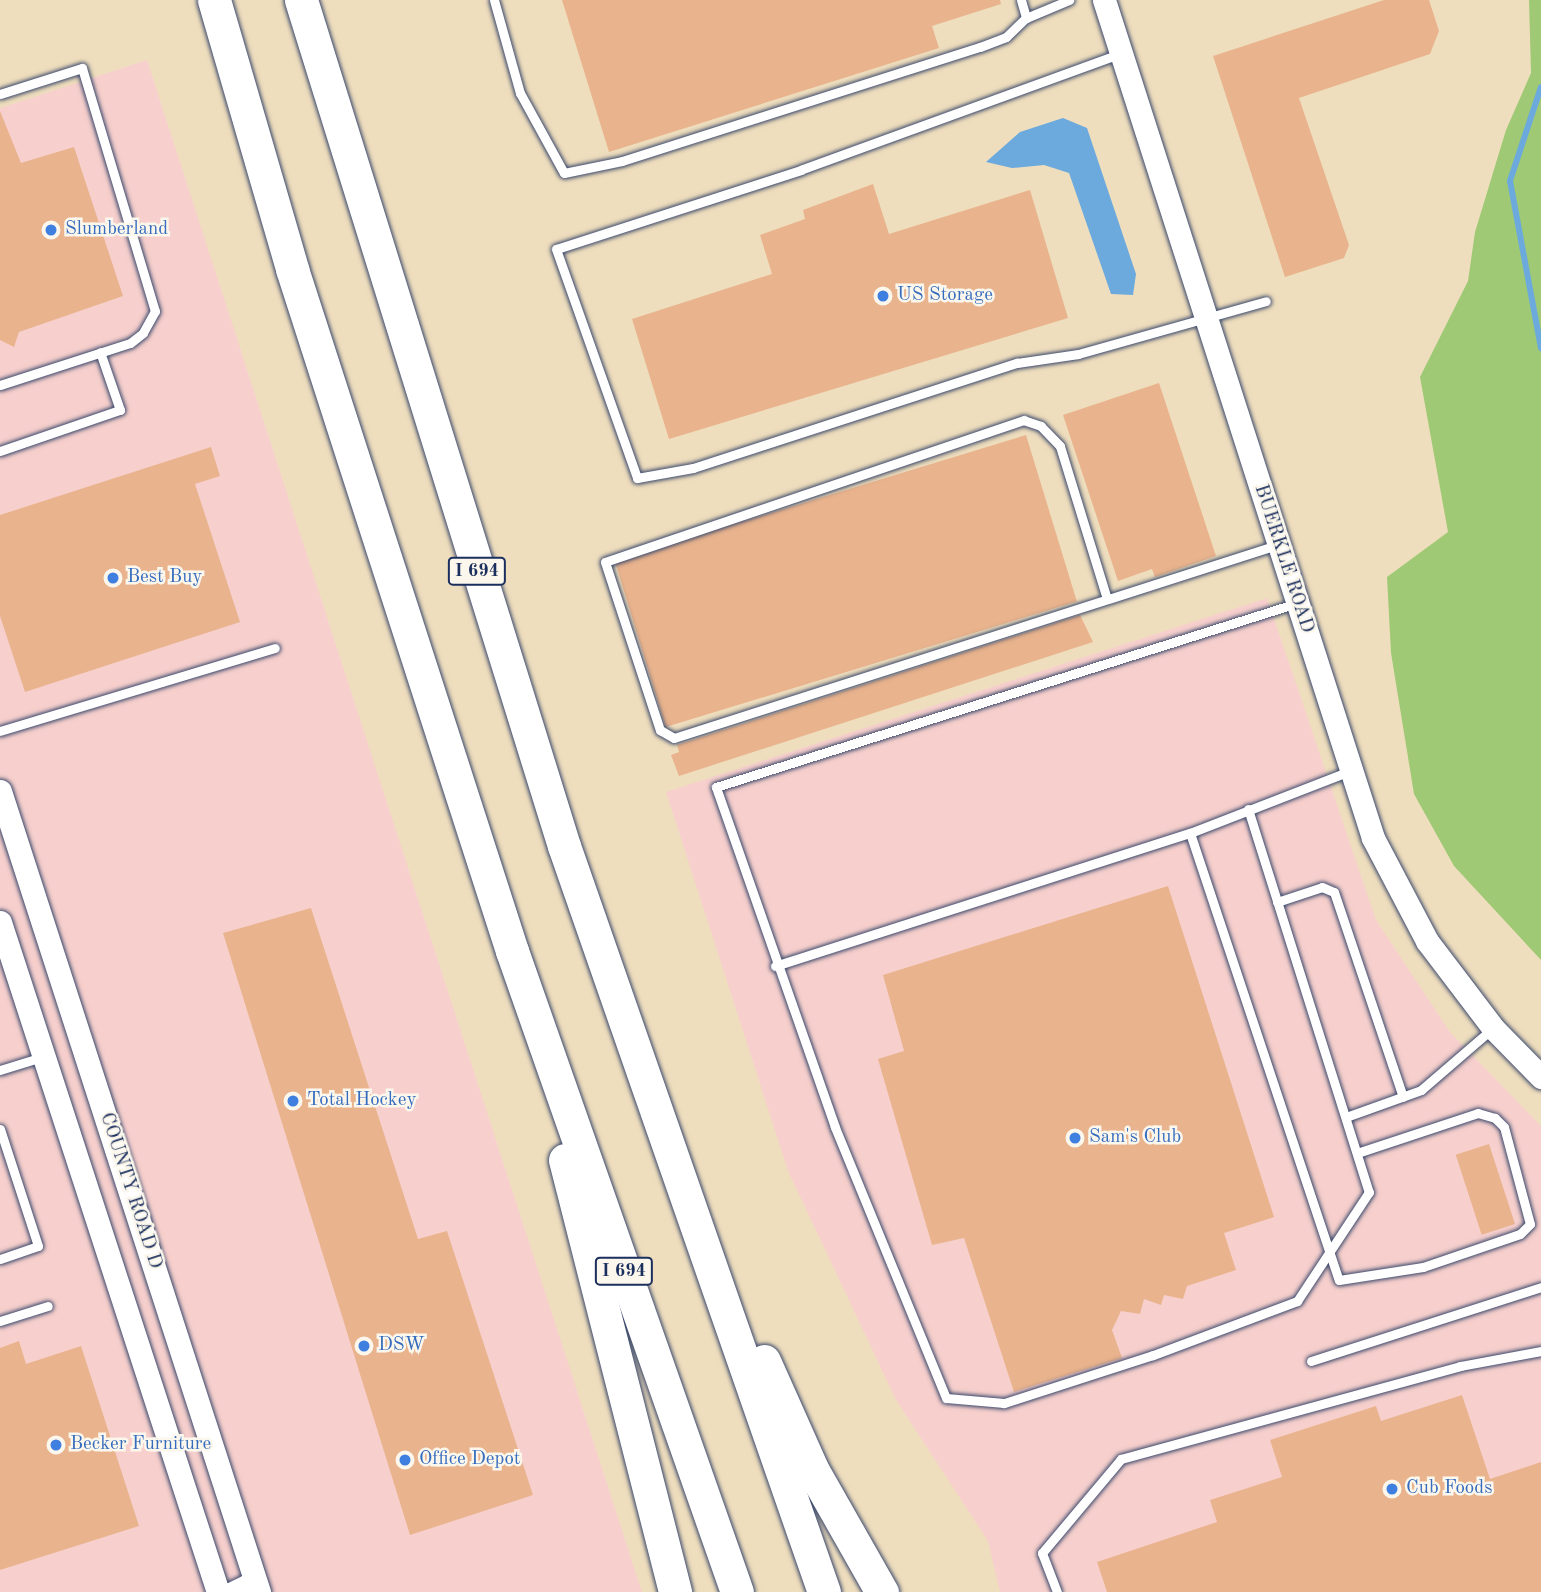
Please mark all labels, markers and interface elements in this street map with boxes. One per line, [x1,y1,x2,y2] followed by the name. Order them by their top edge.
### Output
[65,219,168,241] place label: Slumberland
[43,222,59,238] marker: Slumberland
[897,285,993,307] place label: US Storage
[875,288,891,304] marker: US Storage
[1248,482,1318,636] street label: BUERKLE ROAD
[447,556,507,586] road number: I 694
[127,567,202,589] place label: Best Buy
[105,570,121,586] marker: Best Buy
[307,1090,417,1112] place label: Total Hockey
[285,1093,301,1109] marker: Total Hockey
[94,1110,166,1272] street label: COUNTY ROAD D
[1089,1127,1181,1149] place label: Sam's Club
[1067,1130,1083,1146] marker: Sam's Club
[594,1256,654,1286] road number: I 694
[378,1335,425,1357] place label: DSW
[356,1338,372,1354] marker: DSW
[70,1434,211,1456] place label: Becker Furniture
[48,1437,64,1453] marker: Becker Furniture
[419,1449,520,1471] place label: Office Depot
[397,1452,413,1468] marker: Office Depot
[1406,1478,1492,1500] place label: Cub Foods
[1384,1481,1400,1497] marker: Cub Foods

